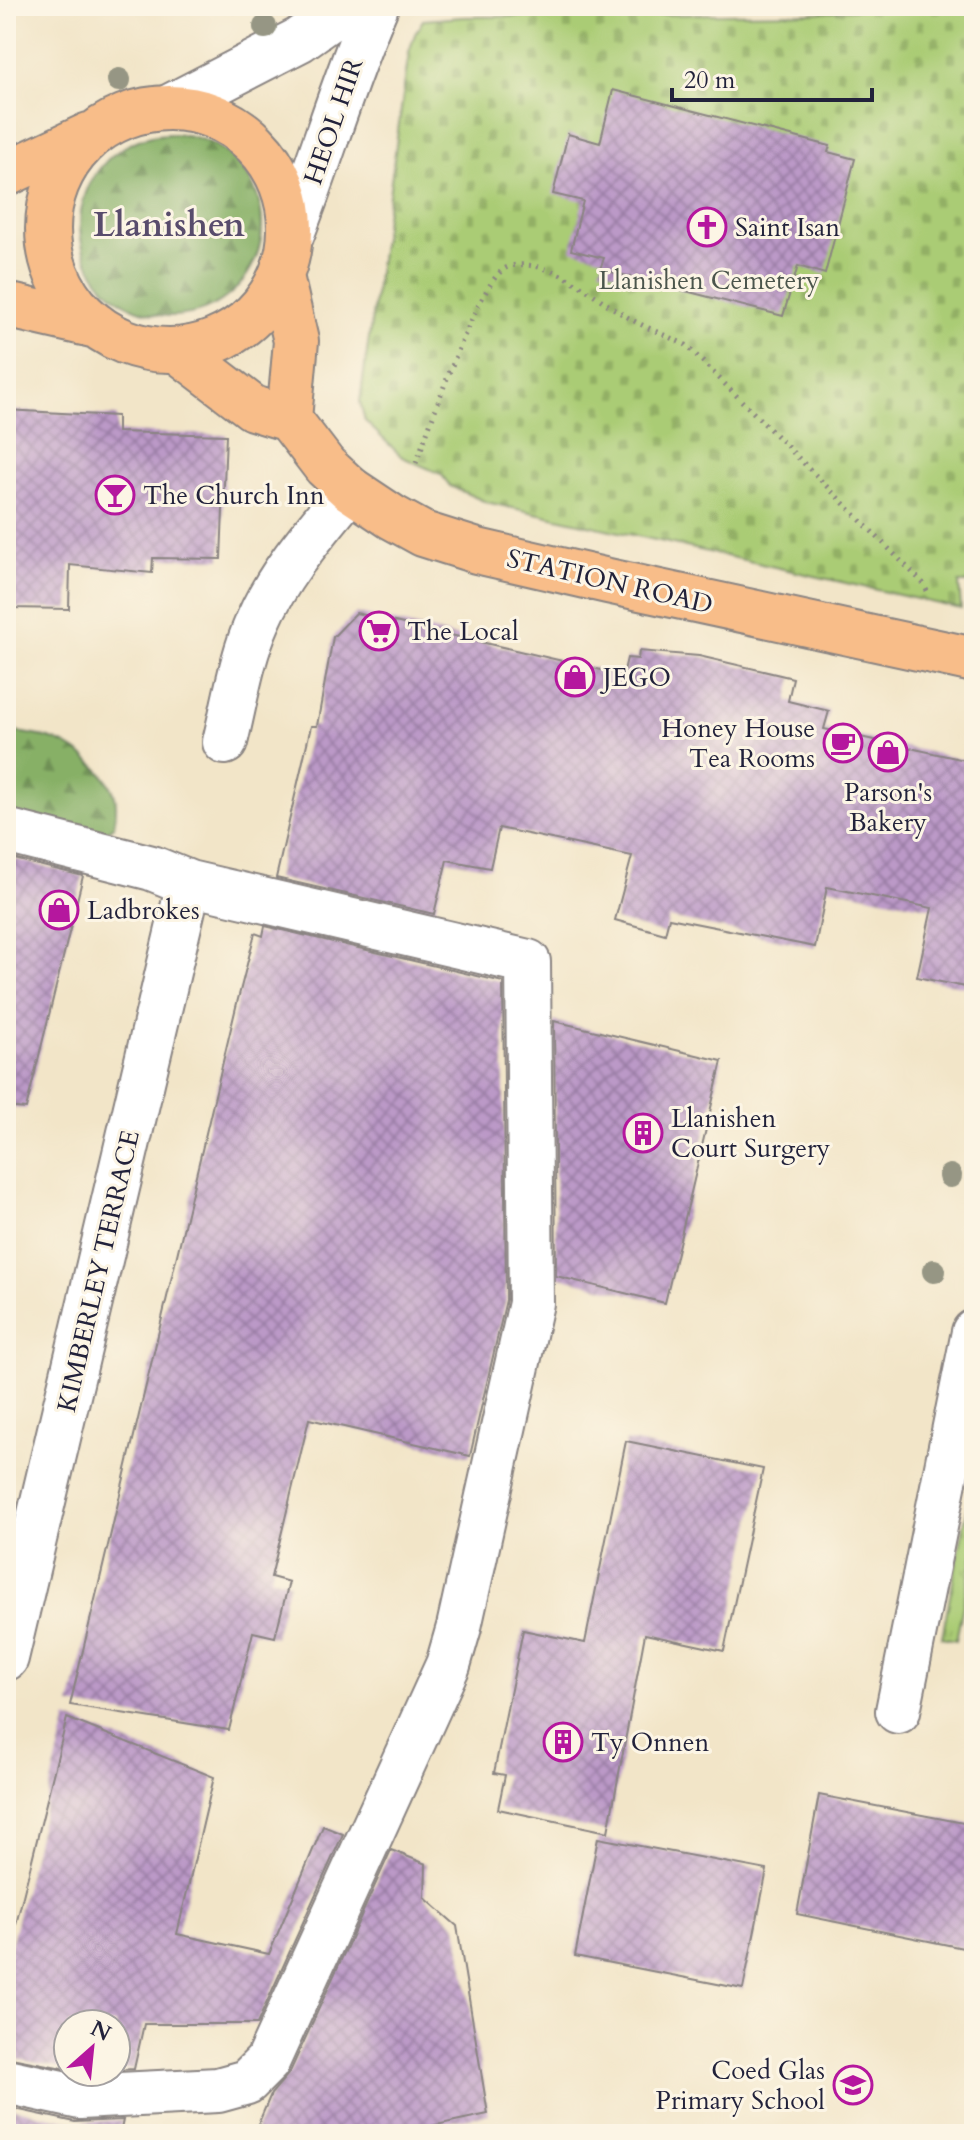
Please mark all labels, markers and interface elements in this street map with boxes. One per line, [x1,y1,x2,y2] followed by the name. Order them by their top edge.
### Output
[672,52,872,102] scale bar
[296,53,371,189] street label: HEOL HIR
[684,64,736,97] text: 20 m
[93,202,245,248] district label: Llanishen
[686,206,728,248] church icon: Saint Isan
[735,210,840,245] place label: Saint Isan
[599,263,820,298] park label: Llanishen Cemetery
[94,474,136,516] bar icon: The Church Inn
[143,478,325,513] place label: The Church Inn
[504,541,716,622] street label: STATION ROAD
[358,610,400,652] supermarket icon: The Local
[407,614,519,649] place label: The Local
[554,656,596,698] shop icon: JEGO
[599,660,671,695] place label: JEGO
[661,711,815,776] place label: Honey House Tea Rooms
[822,722,864,764] cafe icon: Honey House Tea Rooms
[867,731,909,773] shop icon: Parson's Bakery
[844,775,932,840] place label: Parson's Bakery
[38,889,80,931] shop icon: Ladbrokes
[87,893,200,928] place label: Ladbrokes
[671,1101,831,1166] place label: Llanishen Court Surgery
[622,1112,664,1154] building icon: Llanishen Court Surgery
[49,1127,148,1415] street label: KIMBERLEY TERRACE
[542,1721,584,1763] building icon: Ty Onnen
[591,1725,710,1760] place label: Ty Onnen
[52,2008,132,2088] north arrow
[85,2013,116,2049] text: N
[656,2053,825,2118] place label: Coed Glas Primary School
[832,2064,874,2106] school or university icon: Coed Glas Primary School

